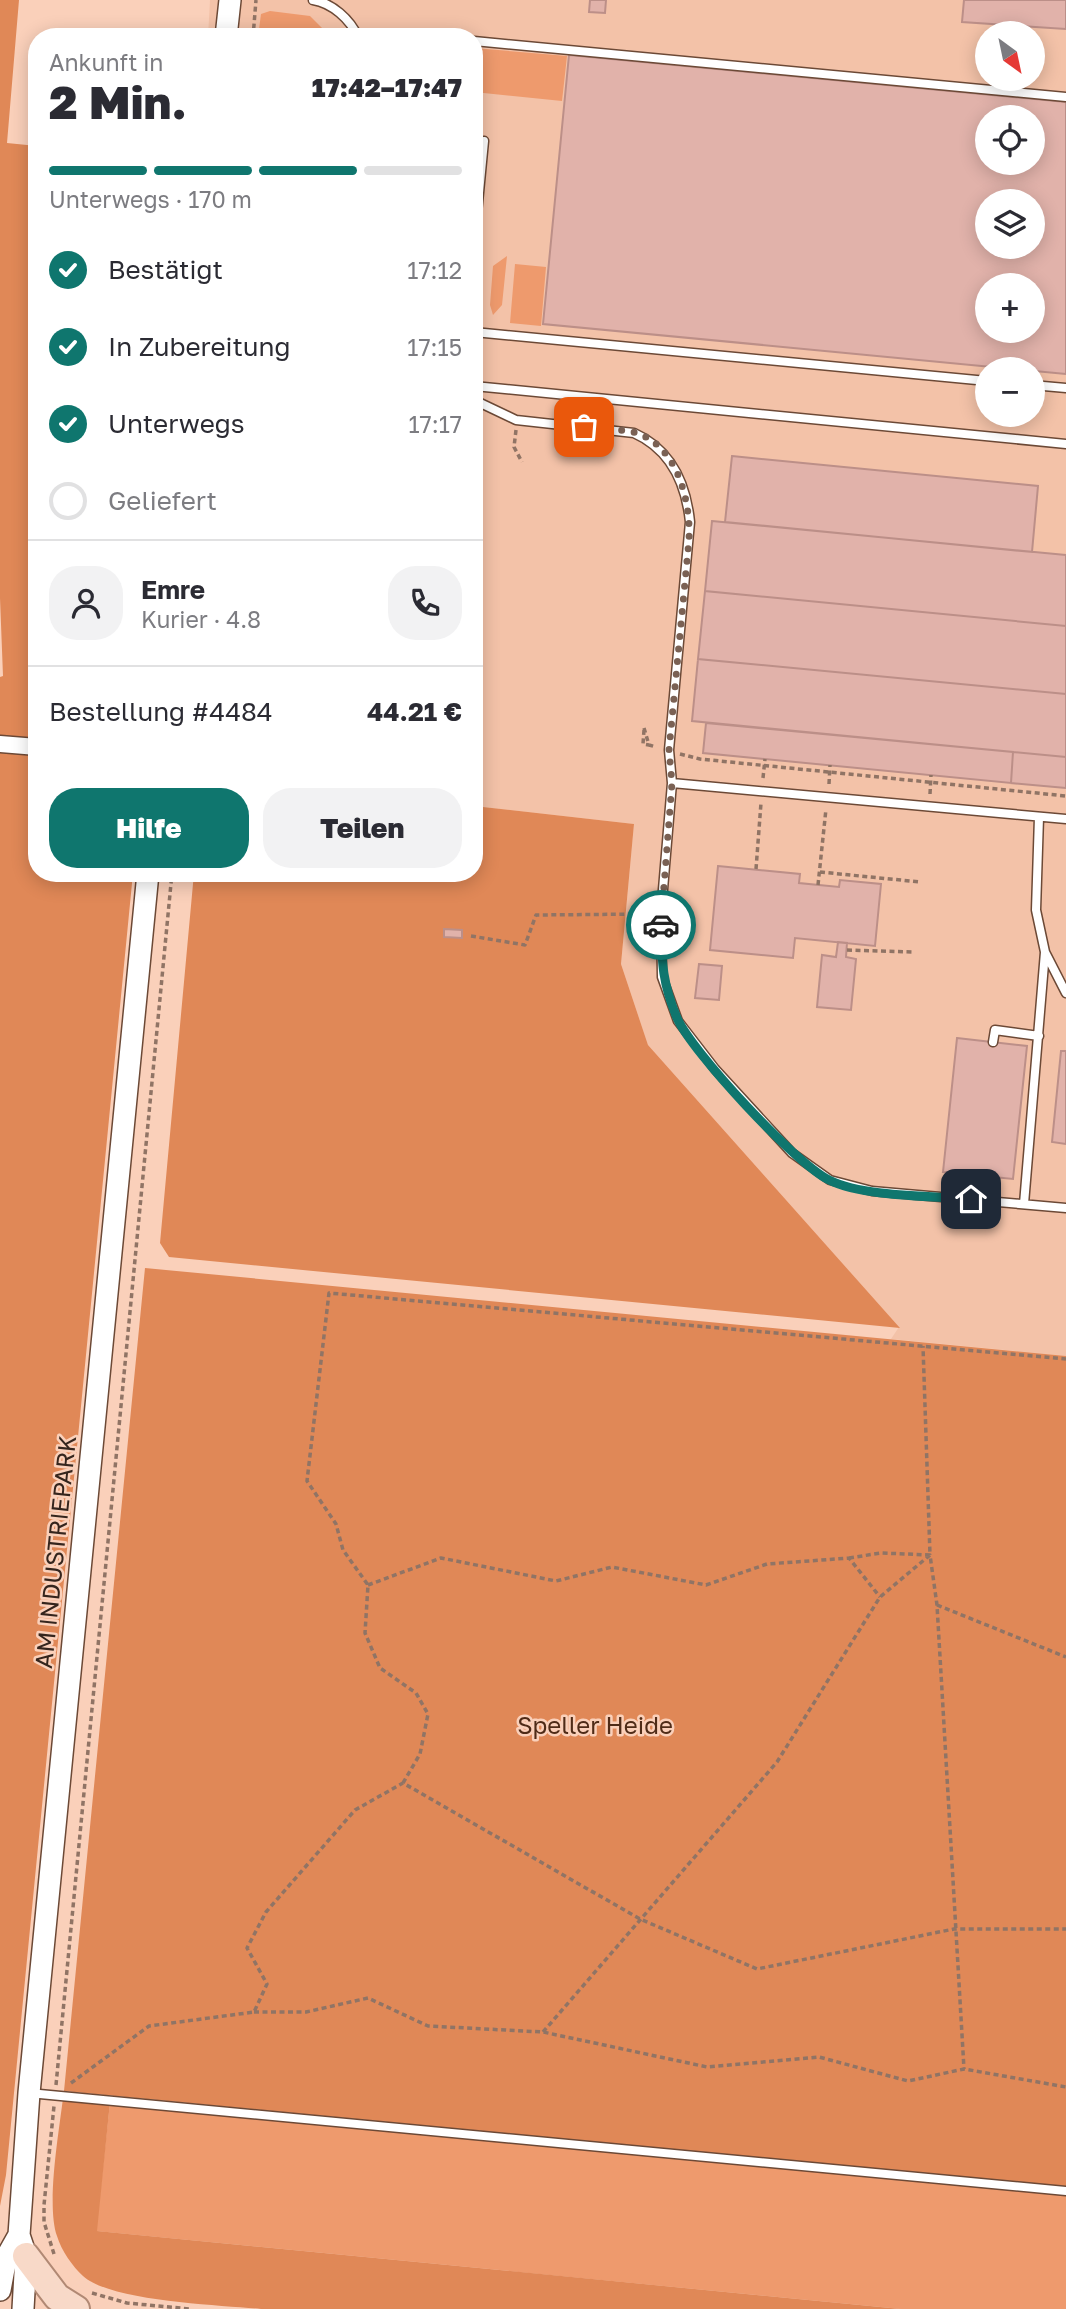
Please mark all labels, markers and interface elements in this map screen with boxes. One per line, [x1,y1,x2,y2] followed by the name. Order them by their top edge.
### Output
[975,21,1045,91] north arrow
[975,21,1045,427] map controls
[49,48,164,76] text: Ankunft in
[312,72,462,103] text: 17:42–17:47
[49,74,187,129] text: 2 Min.
[975,105,1045,175] button: locate
[49,185,252,213] text: Unterwegs · 170 m
[975,189,1045,259] button: layers
[49,251,87,289] icon: check
[108,254,223,285] text: Bestätigt
[407,256,462,284] text: 17:12
[975,273,1045,343] button: +
[49,328,87,366] icon: check
[108,331,291,362] text: In Zubereitung
[407,333,462,361] text: 17:15
[975,357,1045,427] button: −
[554,397,614,457] pin
[49,405,87,443] icon: check
[108,408,245,439] text: Unterwegs
[565,408,603,446] icon: bag
[408,410,462,438] text: 17:17
[108,485,217,516] text: Geliefert
[49,566,123,640] button: person
[388,566,462,640] button: phone
[141,574,205,605] text: Emre
[141,605,261,633] text: Kurier · 4.8
[49,696,273,727] text: Bestellung #4484
[367,696,462,727] text: 44.21 €
[49,788,249,868] button: Hilfe
[263,788,462,868] button: Teilen
[626,890,696,960] courier
[642,906,680,944] icon: car
[941,1169,1001,1229] pin
[952,1180,990,1218] icon: home
[28,1434,81,1670] street label: AM INDUSTRIEPARK
[517,1710,673,1739] park label: Speller Heide

